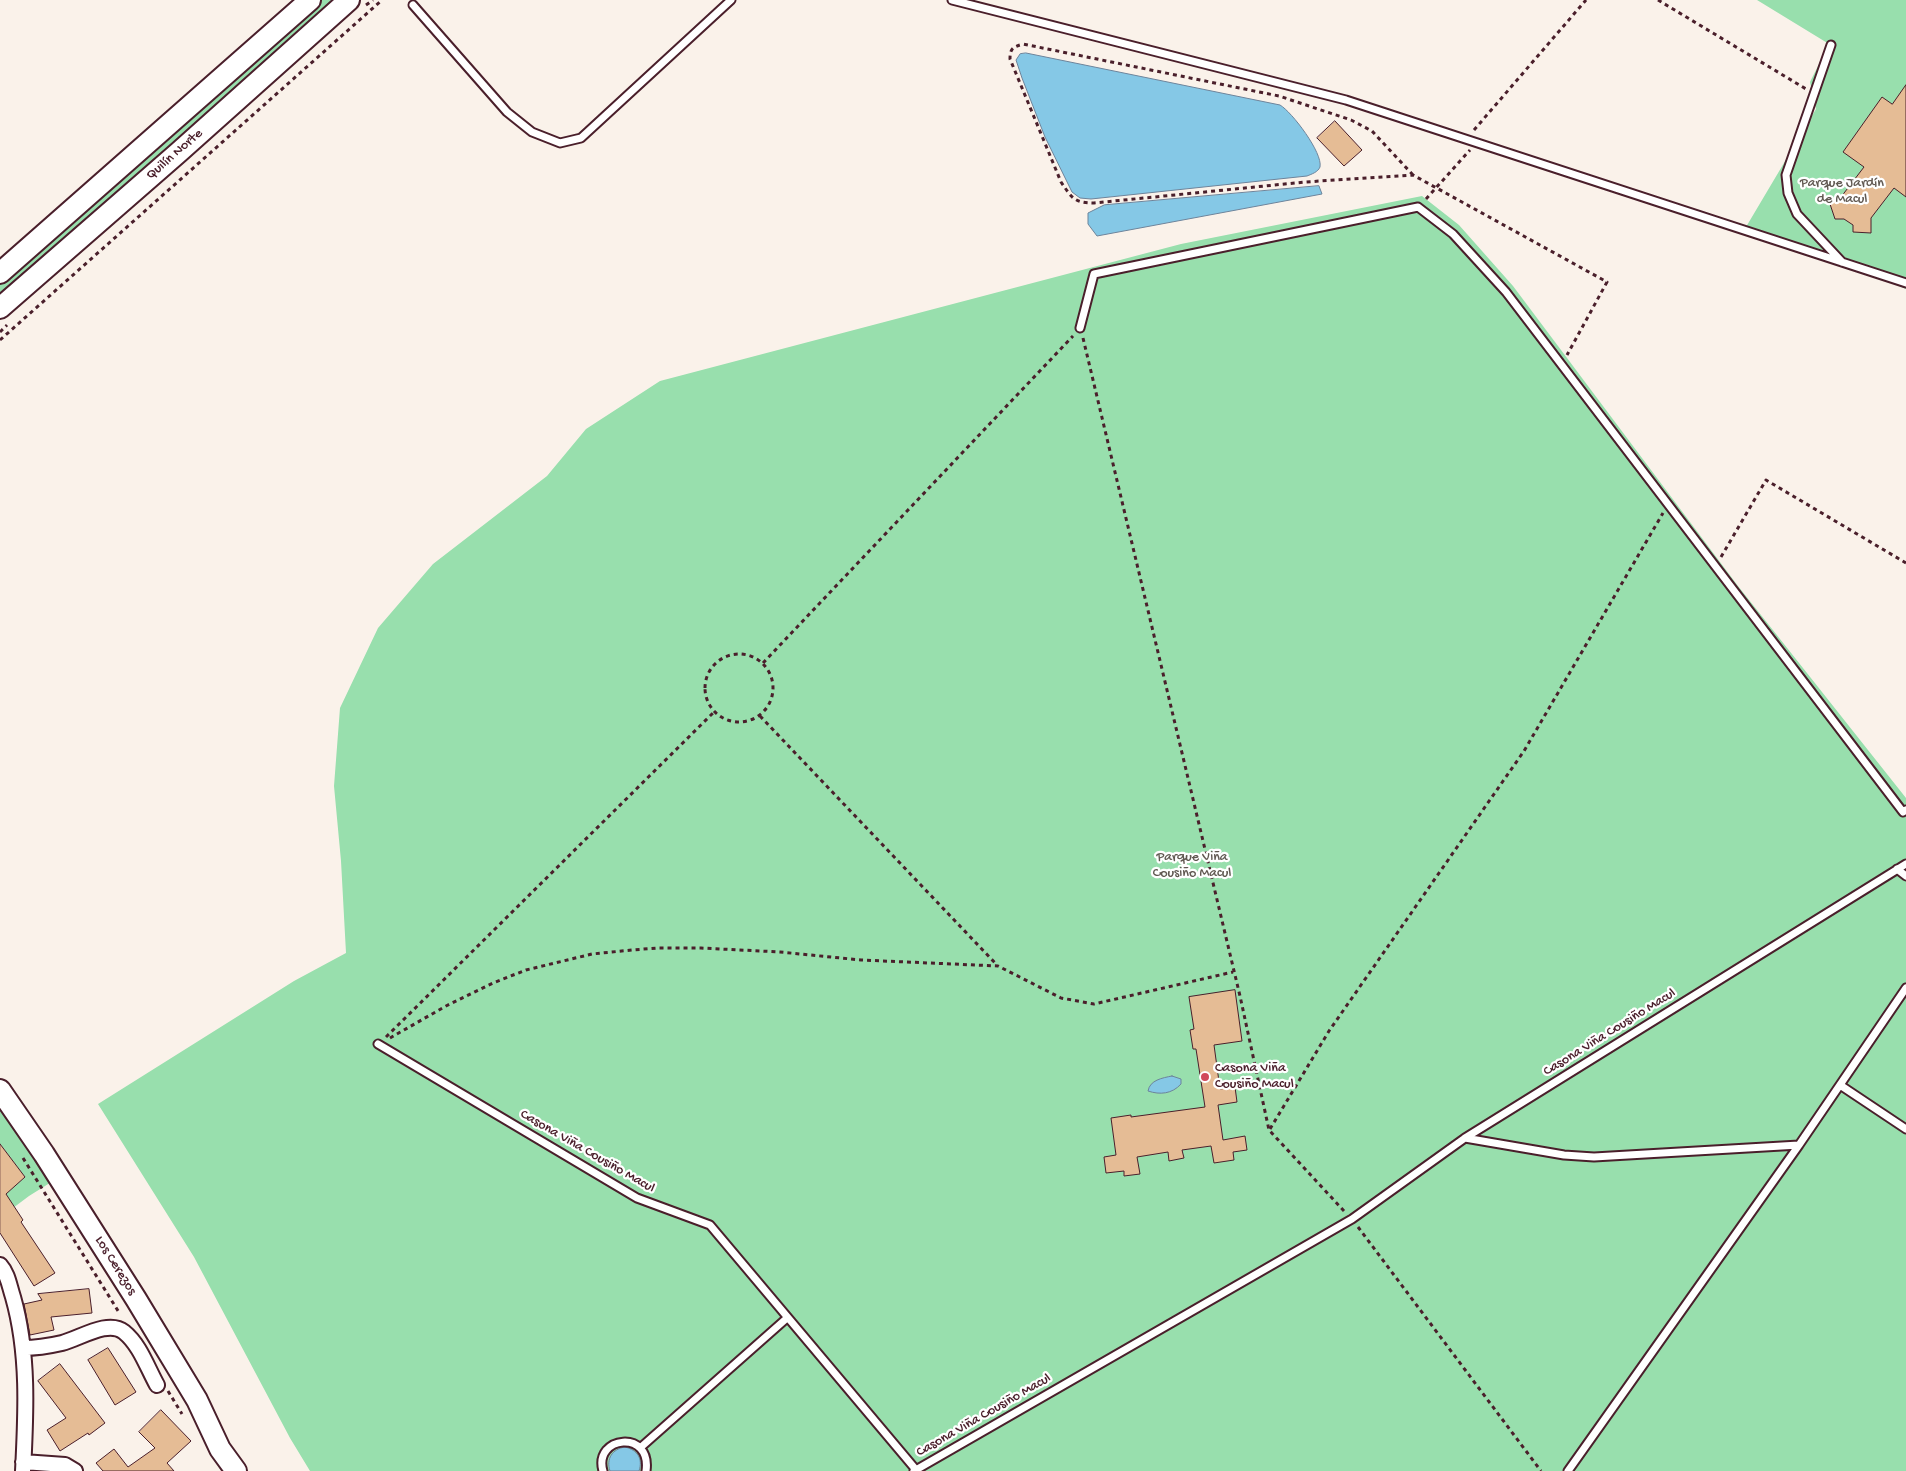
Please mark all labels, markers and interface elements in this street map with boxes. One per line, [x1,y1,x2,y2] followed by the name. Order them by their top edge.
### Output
[143,126,207,184] street label: Quilín Norte
[1800,176,1884,208] park label: Parque Jardín de Macul
[1153,850,1231,882] park label: Parque Viña Cousiño Macul
[1541,985,1679,1081] street label: Casona Viña Cousiño Macul
[1215,1061,1294,1094] place label: Casona Viña Cousiño Macul
[1199,1071,1211,1083] marker: Casona Viña Cousiño Macul
[517,1107,657,1197] street label: Casona Viña Cousiño Macul
[90,1233,140,1299] street label: Los Cerezos
[914,1371,1054,1461] street label: Casona Viña Cousiño Macul

